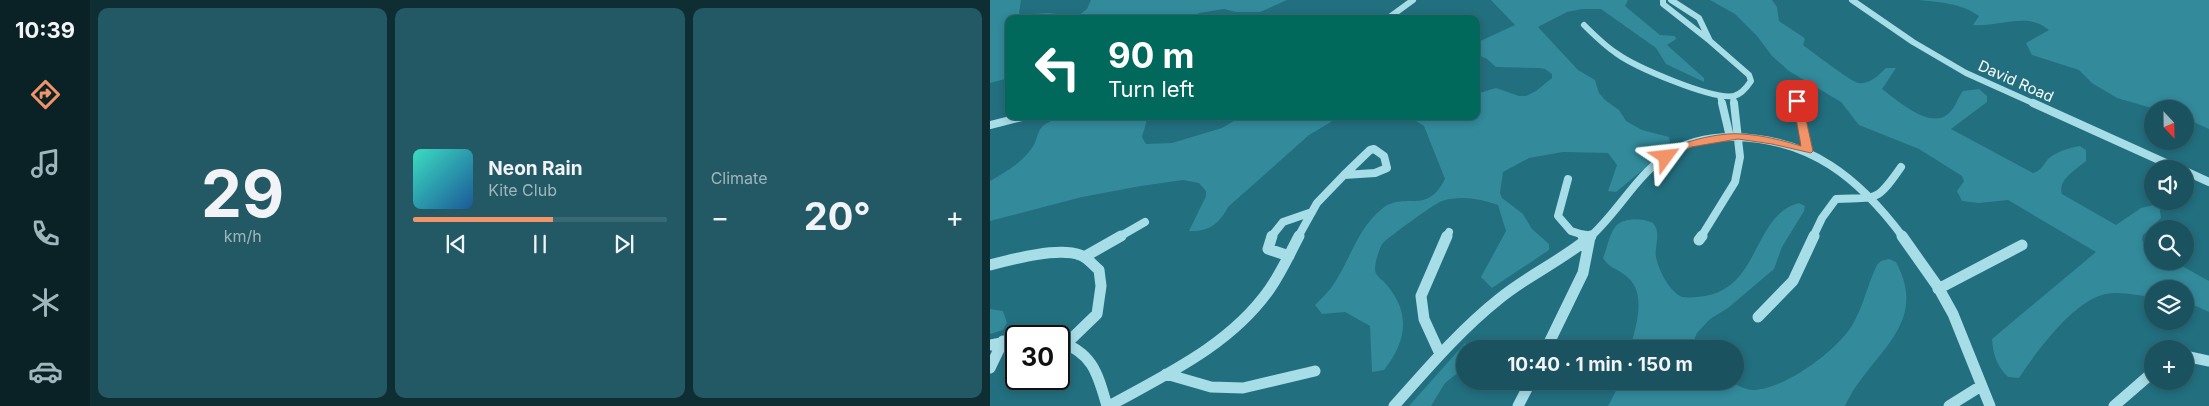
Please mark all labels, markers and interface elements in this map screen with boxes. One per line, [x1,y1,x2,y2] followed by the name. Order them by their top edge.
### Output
[15,17,75,43] text: 10:39
[1108,34,1195,76] text: 90 m
[1025,35,1090,100] icon: left
[1975,56,2057,106] street label: David Road
[1108,76,1194,102] text: Turn left
[28,77,63,112] icon: directions
[1776,80,1818,122] pin
[1783,87,1811,115] icon: arrive
[2144,100,2194,150] north arrow
[2144,100,2194,390] map controls
[1639,130,1691,182] position arrow
[28,146,63,181] icon: music
[201,154,284,233] text: 29
[488,157,583,180] text: Neon Rain
[2144,160,2194,210] button: sound
[711,168,768,188] text: Climate
[488,180,557,200] text: Kite Club
[804,193,871,239] text: 20°
[711,200,729,234] text: −
[945,200,964,234] text: +
[28,216,63,251] icon: phone
[2144,220,2194,270] button: search
[224,226,262,246] text: km/h
[442,230,470,258] icon: previous
[526,230,554,258] icon: pause
[610,230,638,258] icon: next
[2144,280,2194,330] button: layers
[28,285,63,320] icon: climate
[1005,325,1070,390] speed limit sign: 30
[2144,340,2194,390] button: +
[1507,353,1693,376] text: 10:40 · 1 min · 150 m
[28,354,63,389] icon: car

